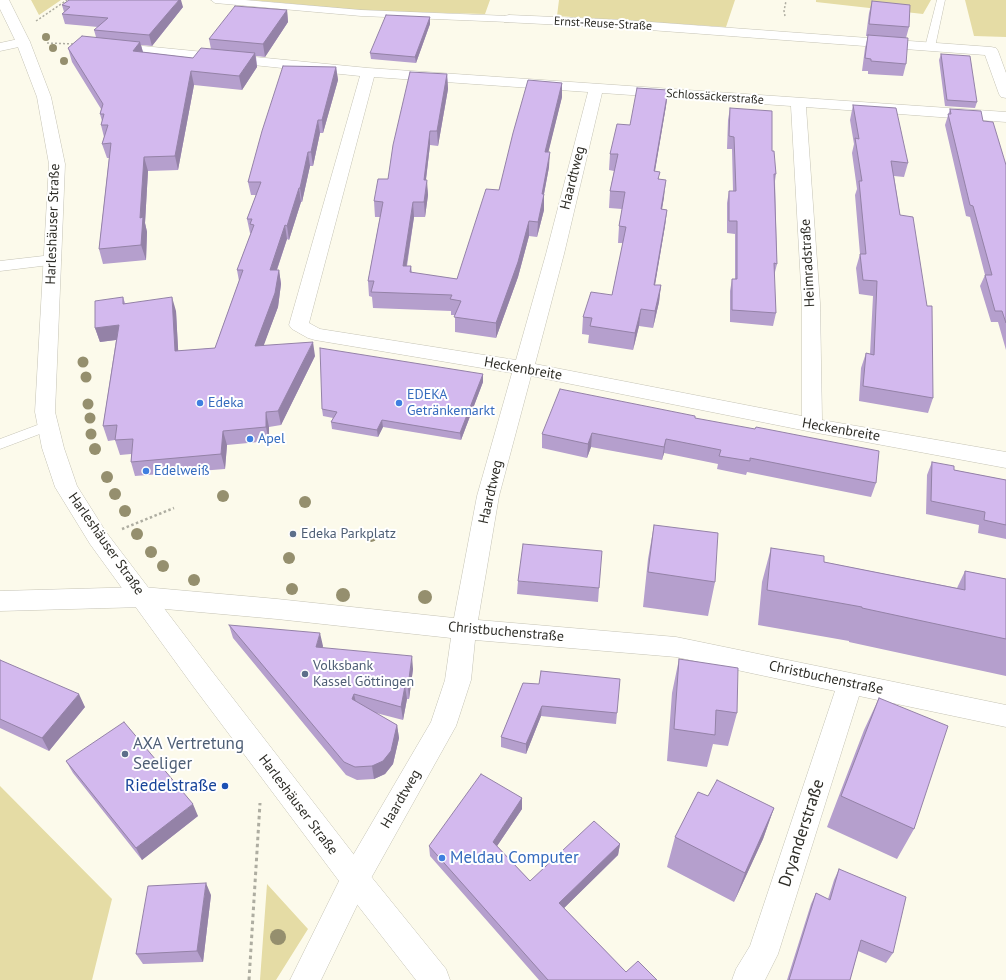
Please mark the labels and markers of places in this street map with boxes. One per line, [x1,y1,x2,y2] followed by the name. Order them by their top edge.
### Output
[407,387,495,420] place label: EDEKA Getränkemarkt
[208,395,244,411] place label: Edeka
[195,398,205,408] marker: Edeka
[394,398,404,408] marker: EDEKA Getränkemarkt
[258,431,285,447] place label: Apel
[245,434,255,444] marker: Apel
[154,463,210,479] place label: Edelweiß
[141,466,151,476] marker: Edelweiß
[301,526,396,542] place label: Edeka Parkplatz
[288,529,298,539] marker: Edeka Parkplatz
[313,658,414,690] place label: Volksbank Kassel Göttingen
[300,669,310,679] marker: Volksbank Kassel Göttingen
[133,734,244,774] place label: AXA Vertretung Seeliger
[120,749,130,759] marker: AXA Vertretung Seeliger
[125,776,217,796] place label: Riedelstraße
[220,781,230,791] marker: Riedelstraße
[450,848,579,868] place label: Meldau Computer
[437,853,447,863] marker: Meldau Computer

